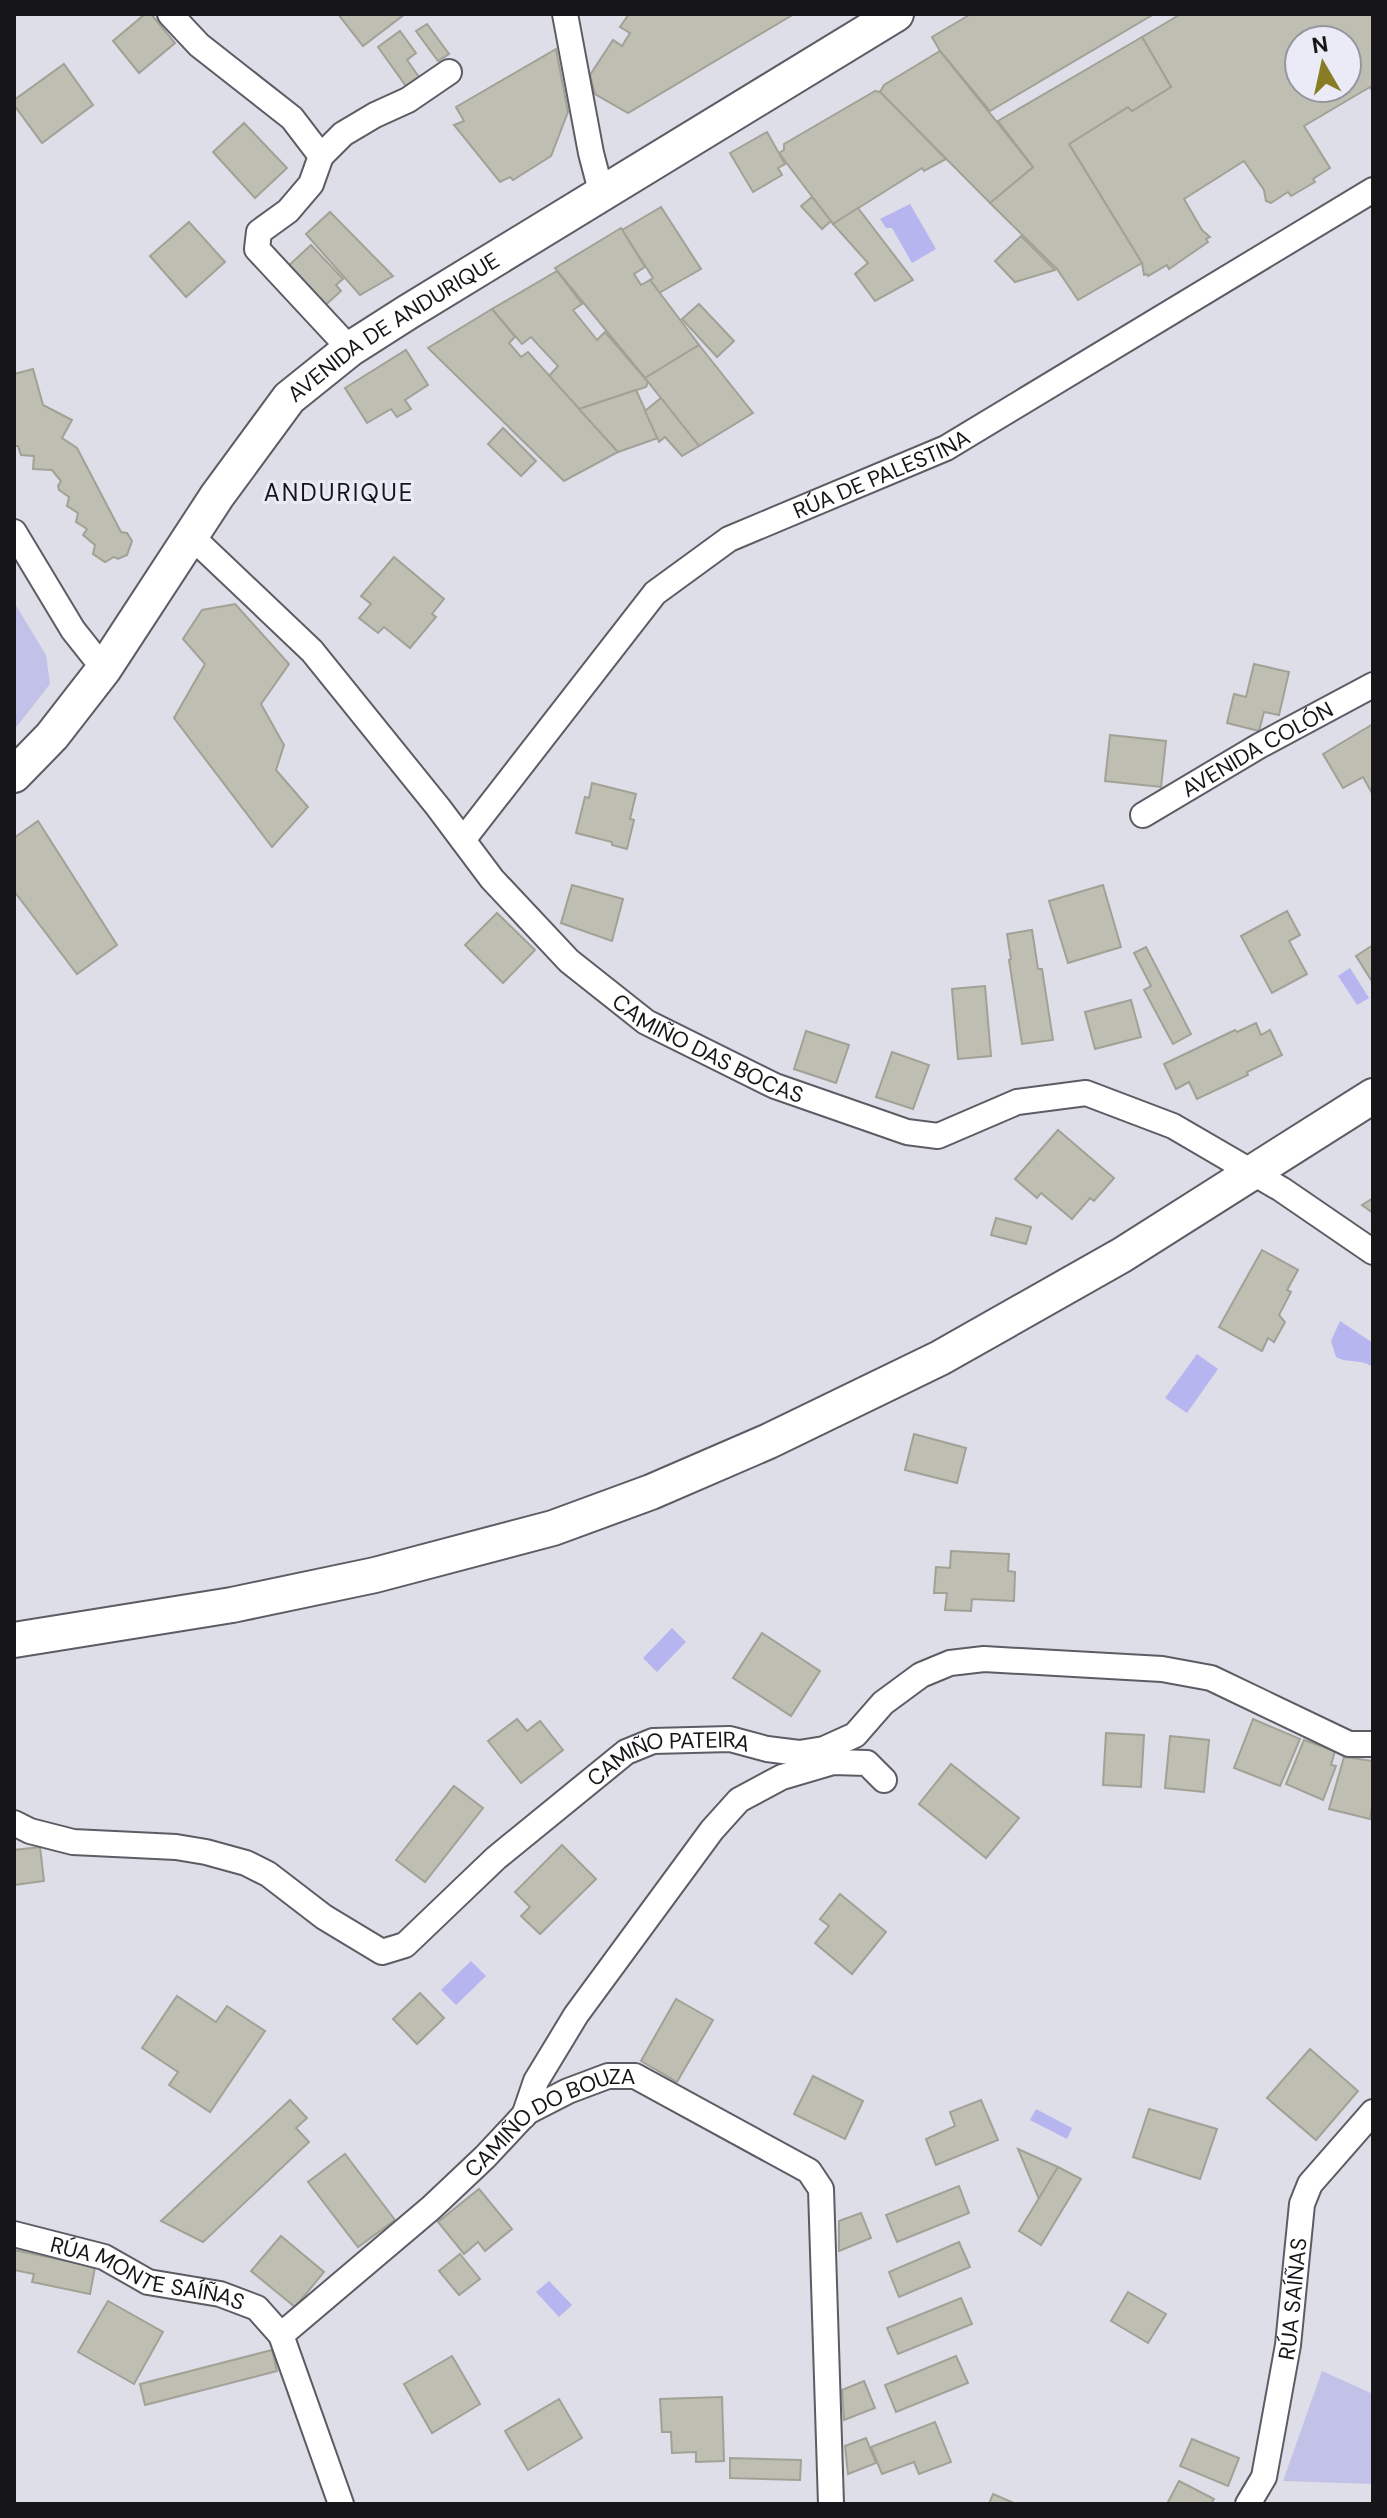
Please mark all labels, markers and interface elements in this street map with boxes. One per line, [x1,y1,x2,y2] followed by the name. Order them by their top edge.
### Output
[1283,24,1363,104] north arrow
[1310,29,1330,60] text: N
[281,245,504,408] street label: AVENIDA DE ANDURIQUE
[788,423,975,525] street label: RÚA DE PALESTINA
[264,477,414,508] district label: ANDURIQUE
[1176,695,1338,803] street label: AVENIDA COLÓN
[607,987,807,1109] street label: CAMIÑO DAS BOCAS
[581,1724,754,1793] street label: CAMIÑO PATEIRA
[458,2062,635,2184] street label: CAMIÑO DO BOUZA
[47,2229,249,2317] street label: RÚA MONTE SAÍÑAS
[1271,2236,1313,2362] street label: RÚA SAÍÑAS

